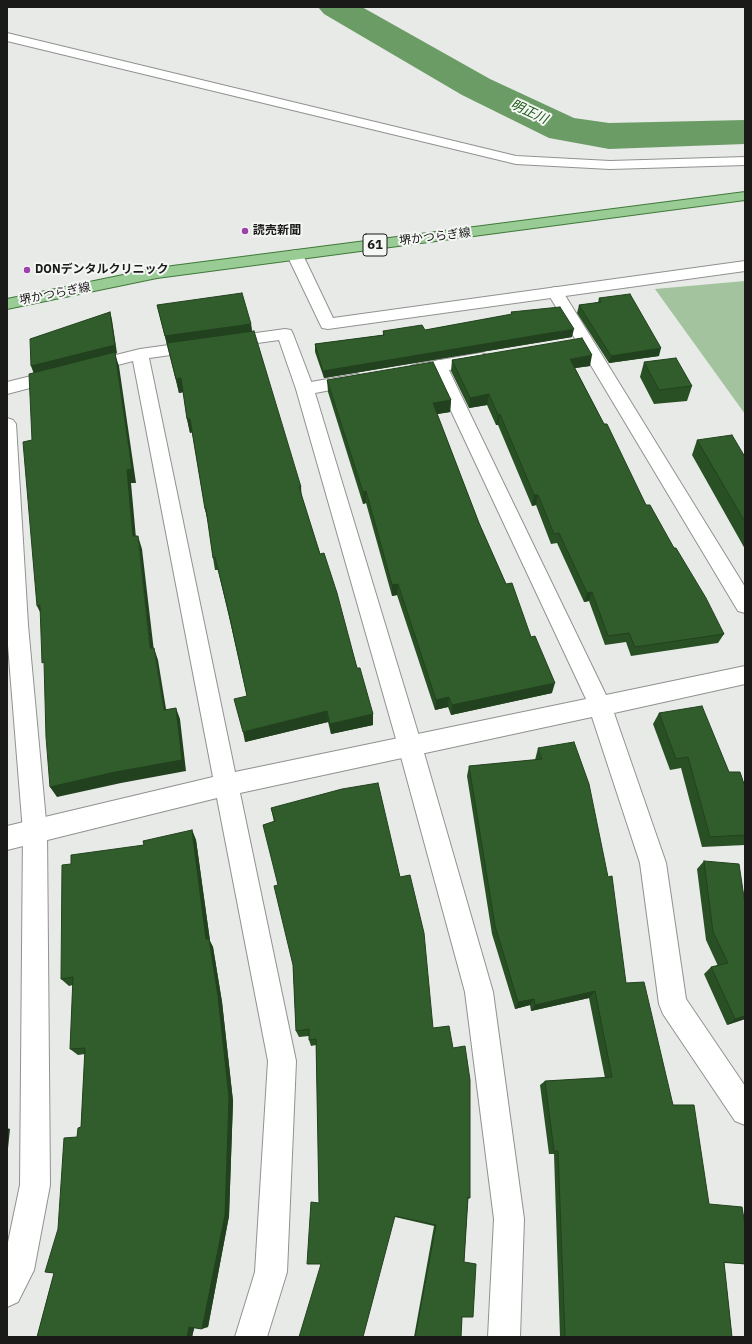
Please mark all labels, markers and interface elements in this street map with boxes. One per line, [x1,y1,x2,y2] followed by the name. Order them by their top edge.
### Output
[508,97,550,127] water label: 明正川
[253,224,301,238] place label: 読売新聞
[398,225,472,249] street label: 堺かつらぎ線
[240,226,250,236] marker: 読売新聞
[363,234,387,256] road number: 61
[35,263,169,277] place label: DONデンタルクリニック
[22,265,32,275] marker: DONデンタルクリニック
[18,280,92,308] street label: 堺かつらぎ線

